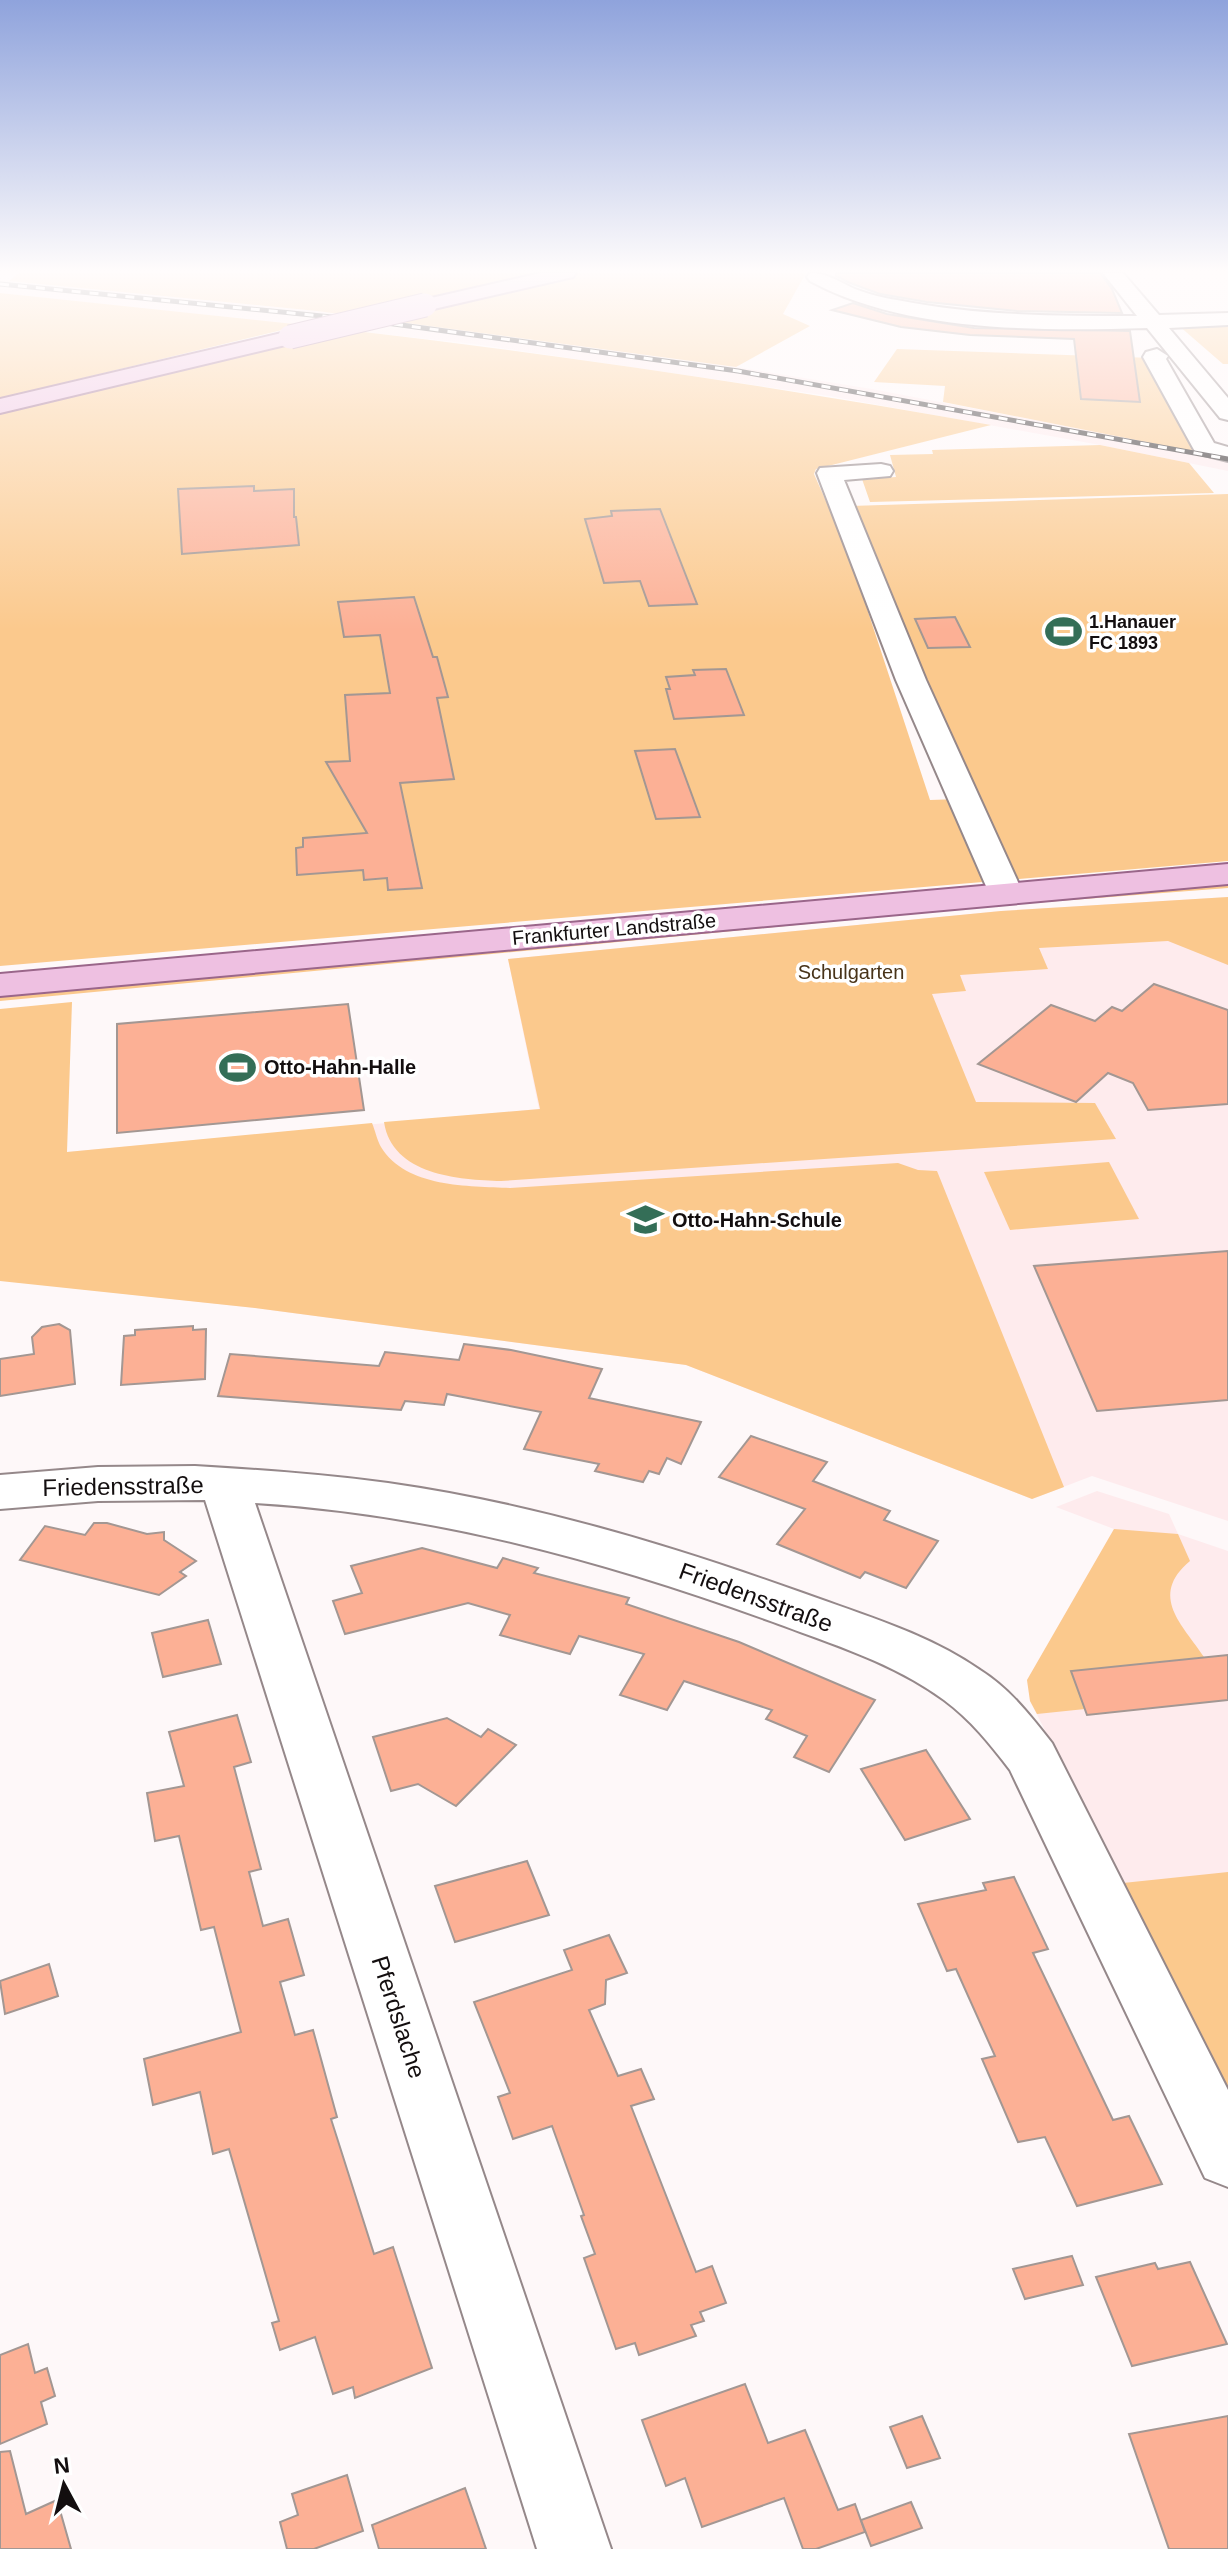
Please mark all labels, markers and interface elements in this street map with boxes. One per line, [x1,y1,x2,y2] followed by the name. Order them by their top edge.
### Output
[1089,612,1176,653] place label: 1.Hanauer FC 1893
[1044,613,1082,651] sports icon: 1.Hanauer FC 1893
[511,909,717,949] street label: Frankfurter Landstraße
[798,961,904,983] park label: Schulgarten
[219,1048,257,1086] sports icon: Otto-Hahn-Halle
[264,1056,416,1078] place label: Otto-Hahn-Halle
[627,1201,665,1239] school or university icon: Otto-Hahn-Schule
[672,1209,842,1231] place label: Otto-Hahn-Schule
[42,1471,204,1501] street label: Friedensstraße
[676,1557,836,1637] street label: Friedensstraße
[367,1953,431,2081] street label: Pferdslache
[24,2445,104,2525] north arrow
[52,2452,71,2479] text: N

